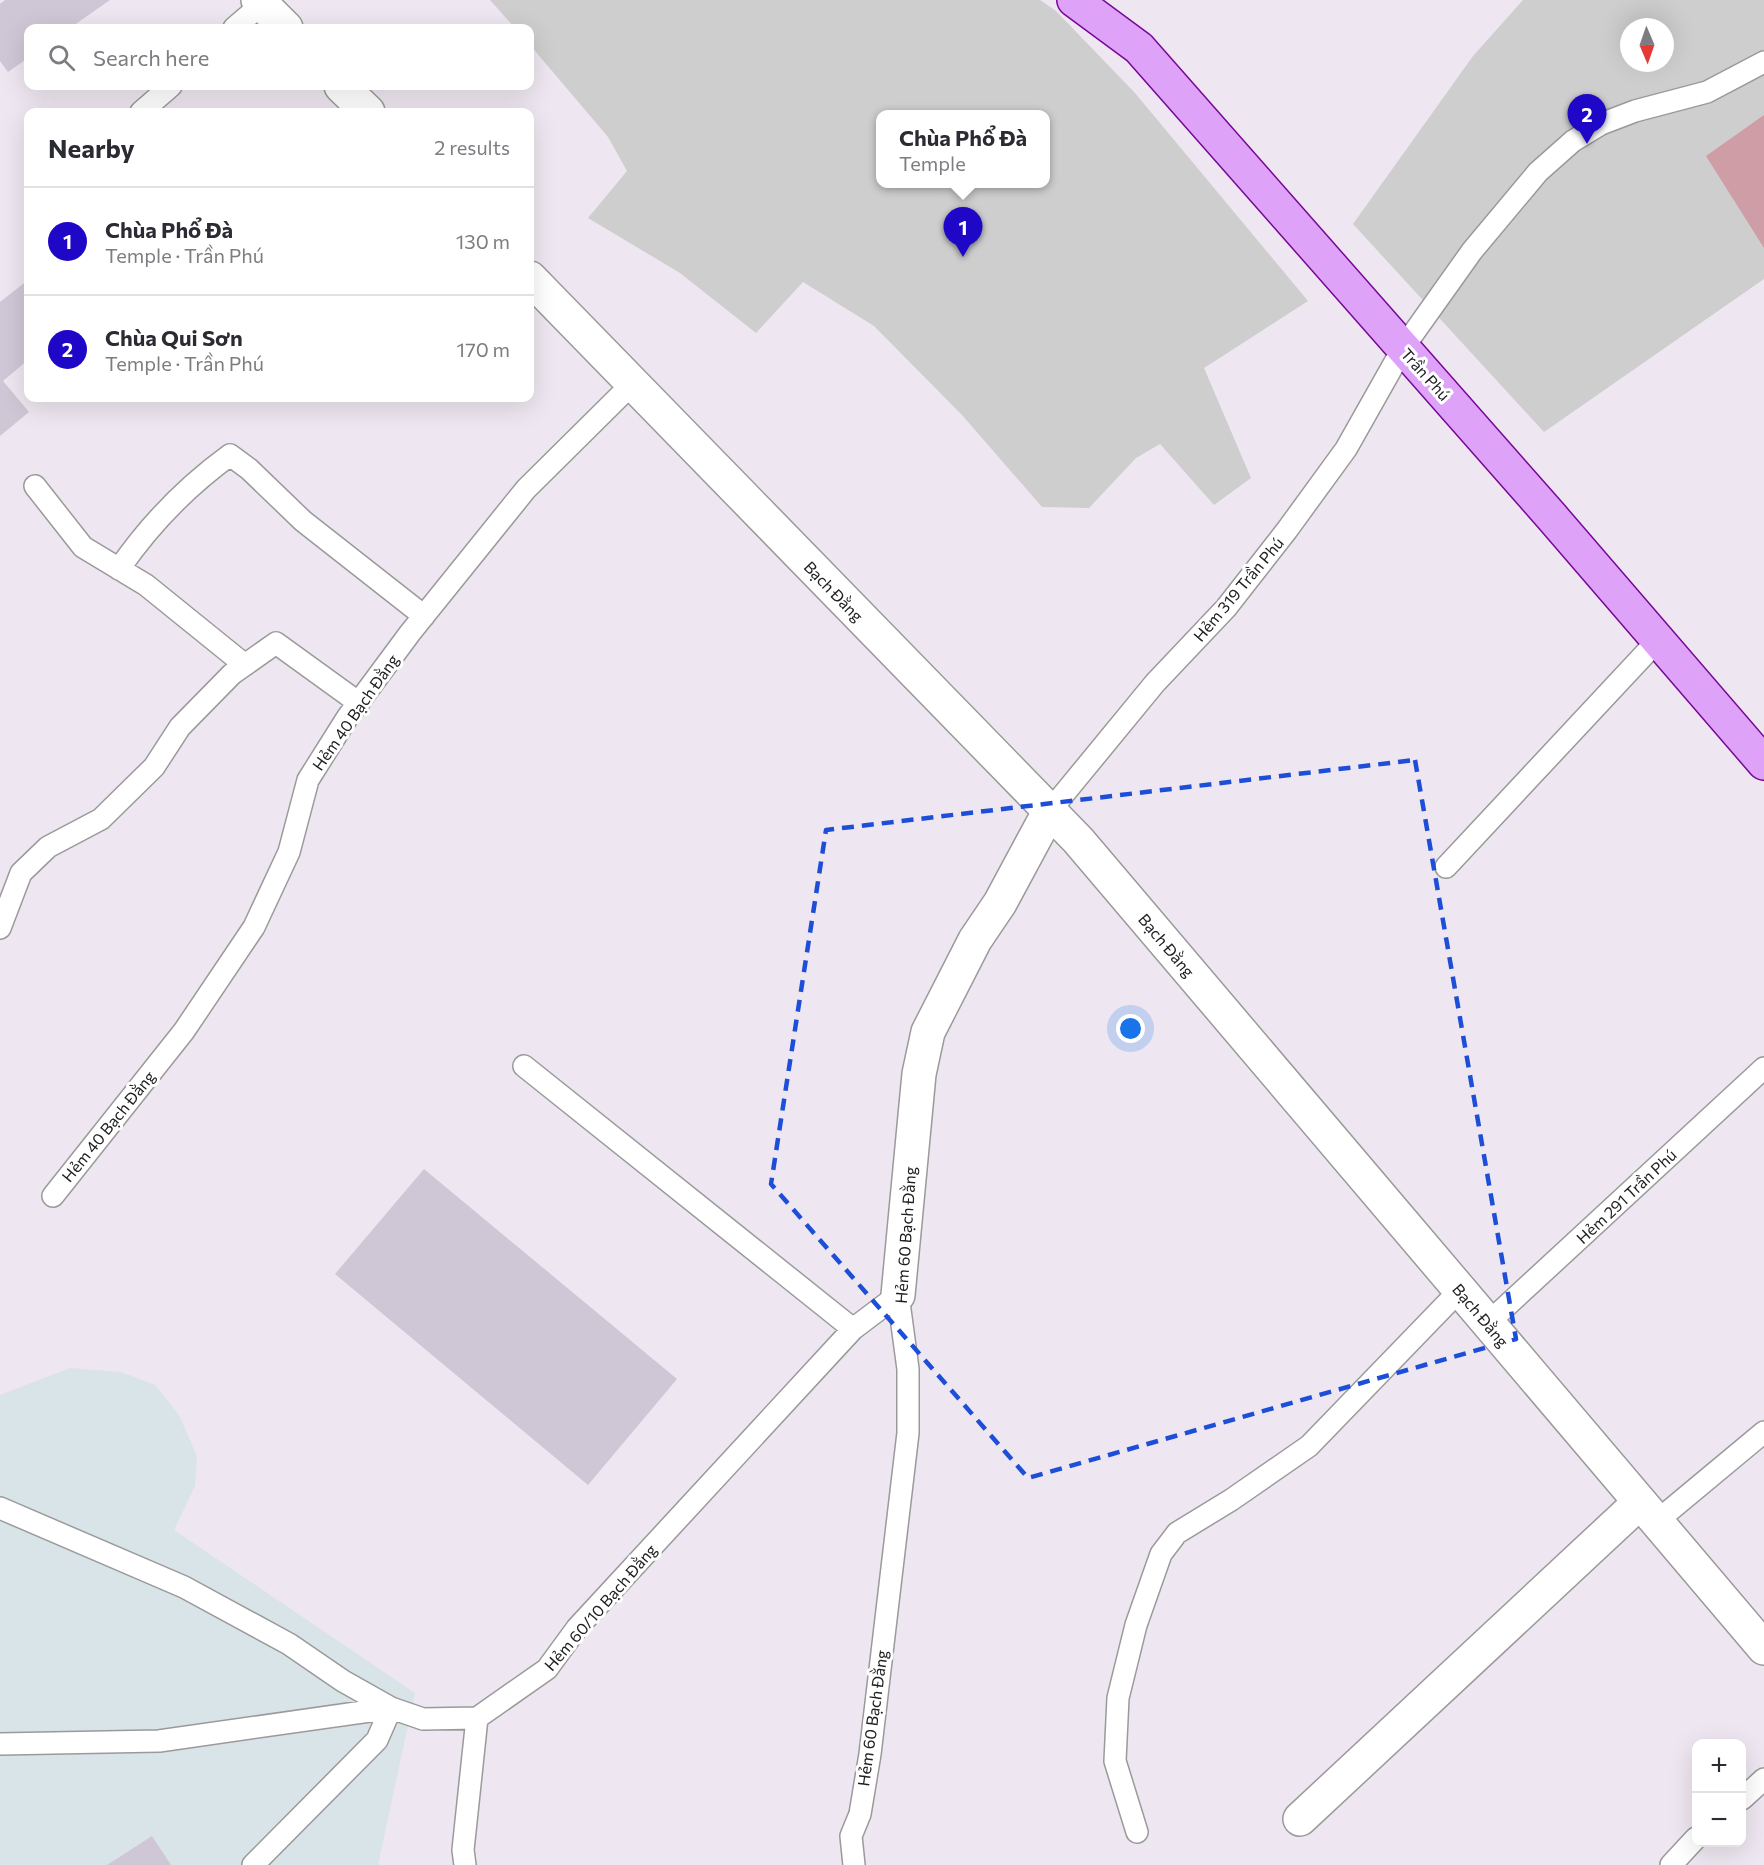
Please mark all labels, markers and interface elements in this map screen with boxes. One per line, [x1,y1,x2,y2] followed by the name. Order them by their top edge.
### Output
[1620,18,1674,72] north arrow
[24,24,534,90] search box
[45,41,78,74] icon: search
[93,44,209,71] text: Search here
[1568,94,1606,144] pin: 2
[876,110,1050,188] popup
[899,124,1027,151] text: Chùa Phổ Đà
[48,132,135,163] text: Nearby
[434,135,510,159] text: 2 results
[899,151,966,175] text: Temple
[944,208,982,257] pin: 1
[105,216,233,243] text: Chùa Phổ Đà
[63,229,72,253] text: 1
[456,229,510,253] text: 130 m
[105,243,264,267] text: Temple · Trần Phú
[105,324,243,351] text: Chùa Qui Sơn
[62,337,73,361] text: 2
[457,337,510,361] text: 170 m
[1398,344,1454,404] street label: Trần Phú
[105,351,264,375] text: Temple · Trần Phú
[1189,533,1287,645] street label: Hẻm 319 Trần Phú
[801,557,868,625] street label: Bạch Đằng
[308,650,402,774] street label: Hẻm 40 Bạch Đằng
[1135,910,1199,981] street label: Bạch Đằng
[1116,1014,1145,1043] your location
[57,1066,159,1185] street label: Hẻm 40 Bạch Đằng
[1572,1145,1680,1247] street label: Hẻm 291 Trần Phú
[891,1165,919,1304] street label: Hẻm 60 Bạch Đằng
[1449,1280,1513,1351] street label: Bạch Đằng
[540,1540,660,1674] street label: Hẻm 60/10 Bạch Đằng
[853,1648,891,1787] street label: Hẻm 60 Bạch Đằng
[1692,1739,1746,1847] map controls
[1692,1739,1746,1793] button: +
[1692,1793,1746,1847] button: −

